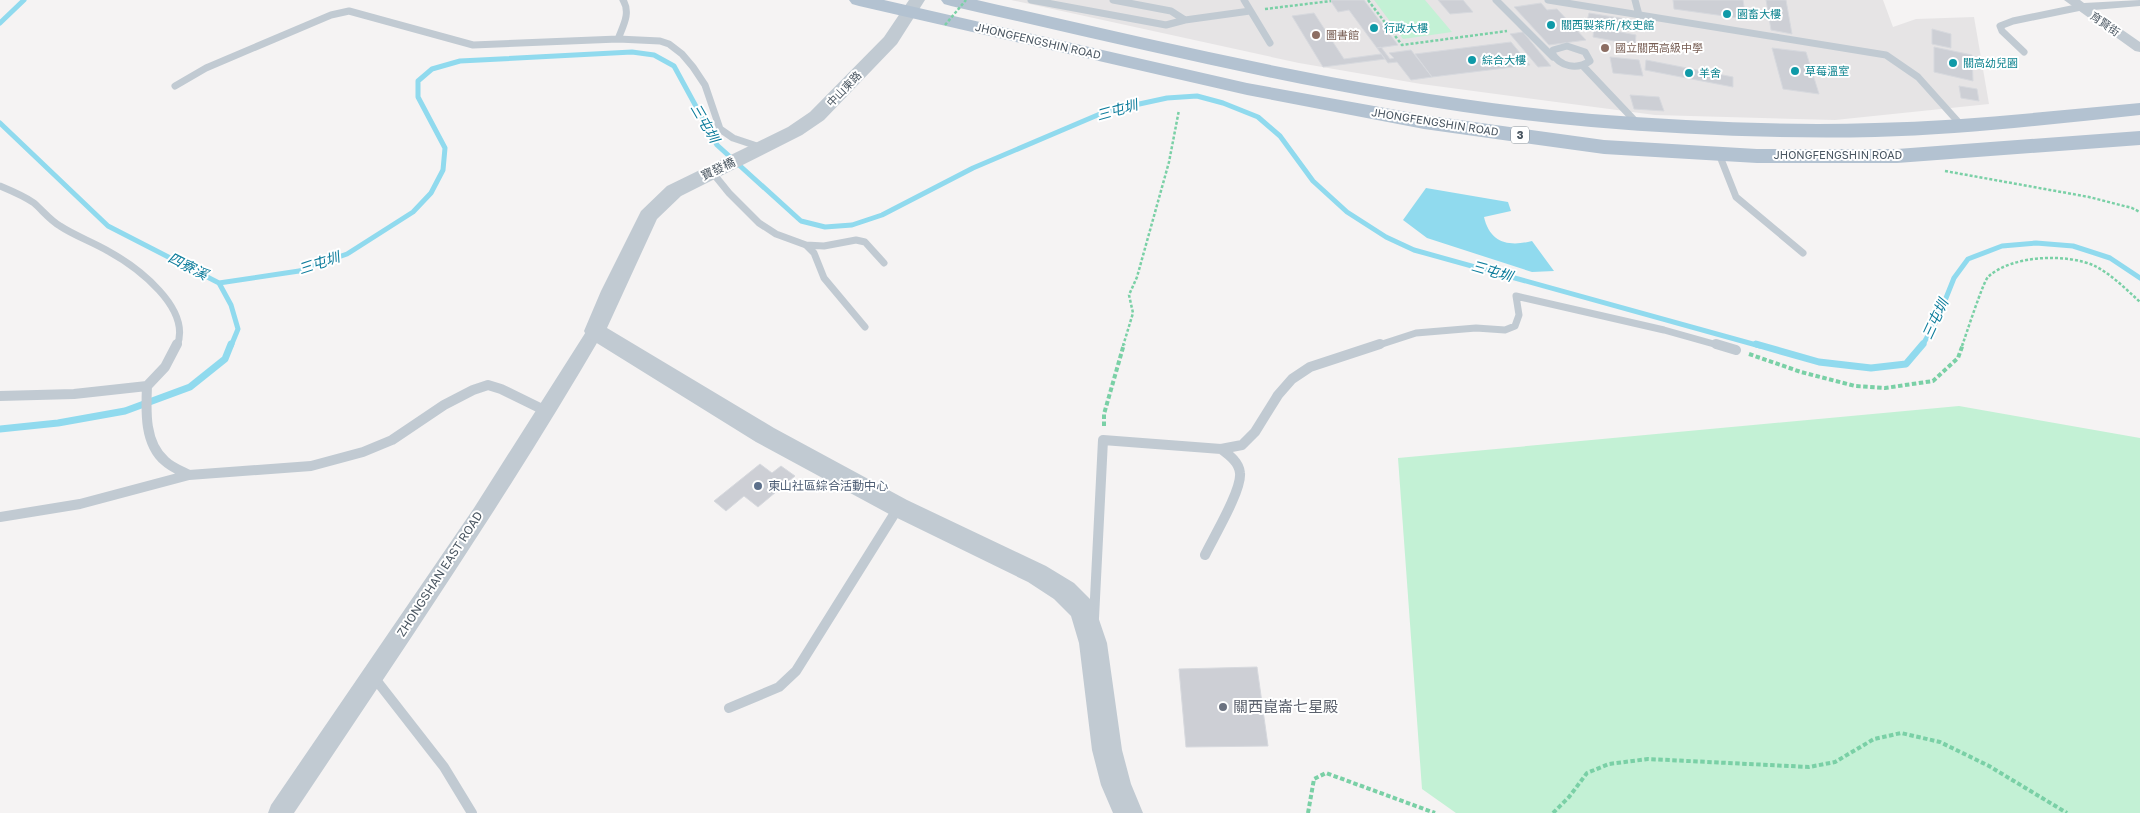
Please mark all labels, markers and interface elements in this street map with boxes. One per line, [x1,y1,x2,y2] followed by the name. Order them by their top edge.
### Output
[1737,7,1781,20] place label: 園畜大樓
[1721,8,1733,20] marker: 園畜大樓
[2088,9,2123,38] street label: 育賢街
[1561,18,1654,31] place label: 關西製茶所/校史館
[1545,19,1557,31] marker: 關西製茶所/校史館
[974,20,1102,61] street label: JHONGFENGSHIN ROAD
[1384,21,1428,34] place label: 行政大樓
[1368,22,1380,34] marker: 行政大樓
[1326,28,1359,41] place label: 圖書館
[1310,29,1322,41] marker: 圖書館
[1615,41,1703,54] place label: 國立關西高級中學
[1599,42,1611,54] marker: 國立關西高級中學
[1482,53,1526,66] place label: 綜合大樓
[1466,54,1478,66] marker: 綜合大樓
[1963,56,2018,69] place label: 關高幼兒園
[1947,57,1959,69] marker: 關高幼兒園
[1805,64,1849,77] place label: 草莓溫室
[1789,65,1801,77] marker: 草莓溫室
[1699,66,1721,79] place label: 羊舍
[1683,67,1695,79] marker: 羊舍
[824,68,864,109] street label: 中山東路
[1094,95,1141,123] water label: 三屯圳
[688,100,724,147] water label: 三屯圳
[1371,105,1500,138] street label: JHONGFENGSHIN ROAD
[1511,126,1529,144] road number: 3
[1774,148,1903,161] street label: JHONGFENGSHIN ROAD
[698,154,737,183] street label: 寶發橋
[296,247,343,277] water label: 三屯圳
[166,248,213,284] water label: 四寮溪
[1470,257,1517,285] water label: 三屯圳
[1918,294,1952,341] water label: 三屯圳
[768,478,888,493] place label: 東山社區綜合活動中心
[752,480,764,492] marker: 東山社區綜合活動中心
[393,508,486,639] street label: ZHONGSHAN EAST ROAD
[1233,697,1338,715] place label: 關西崑崙七星殿
[1217,701,1229,713] marker: 關西崑崙七星殿

